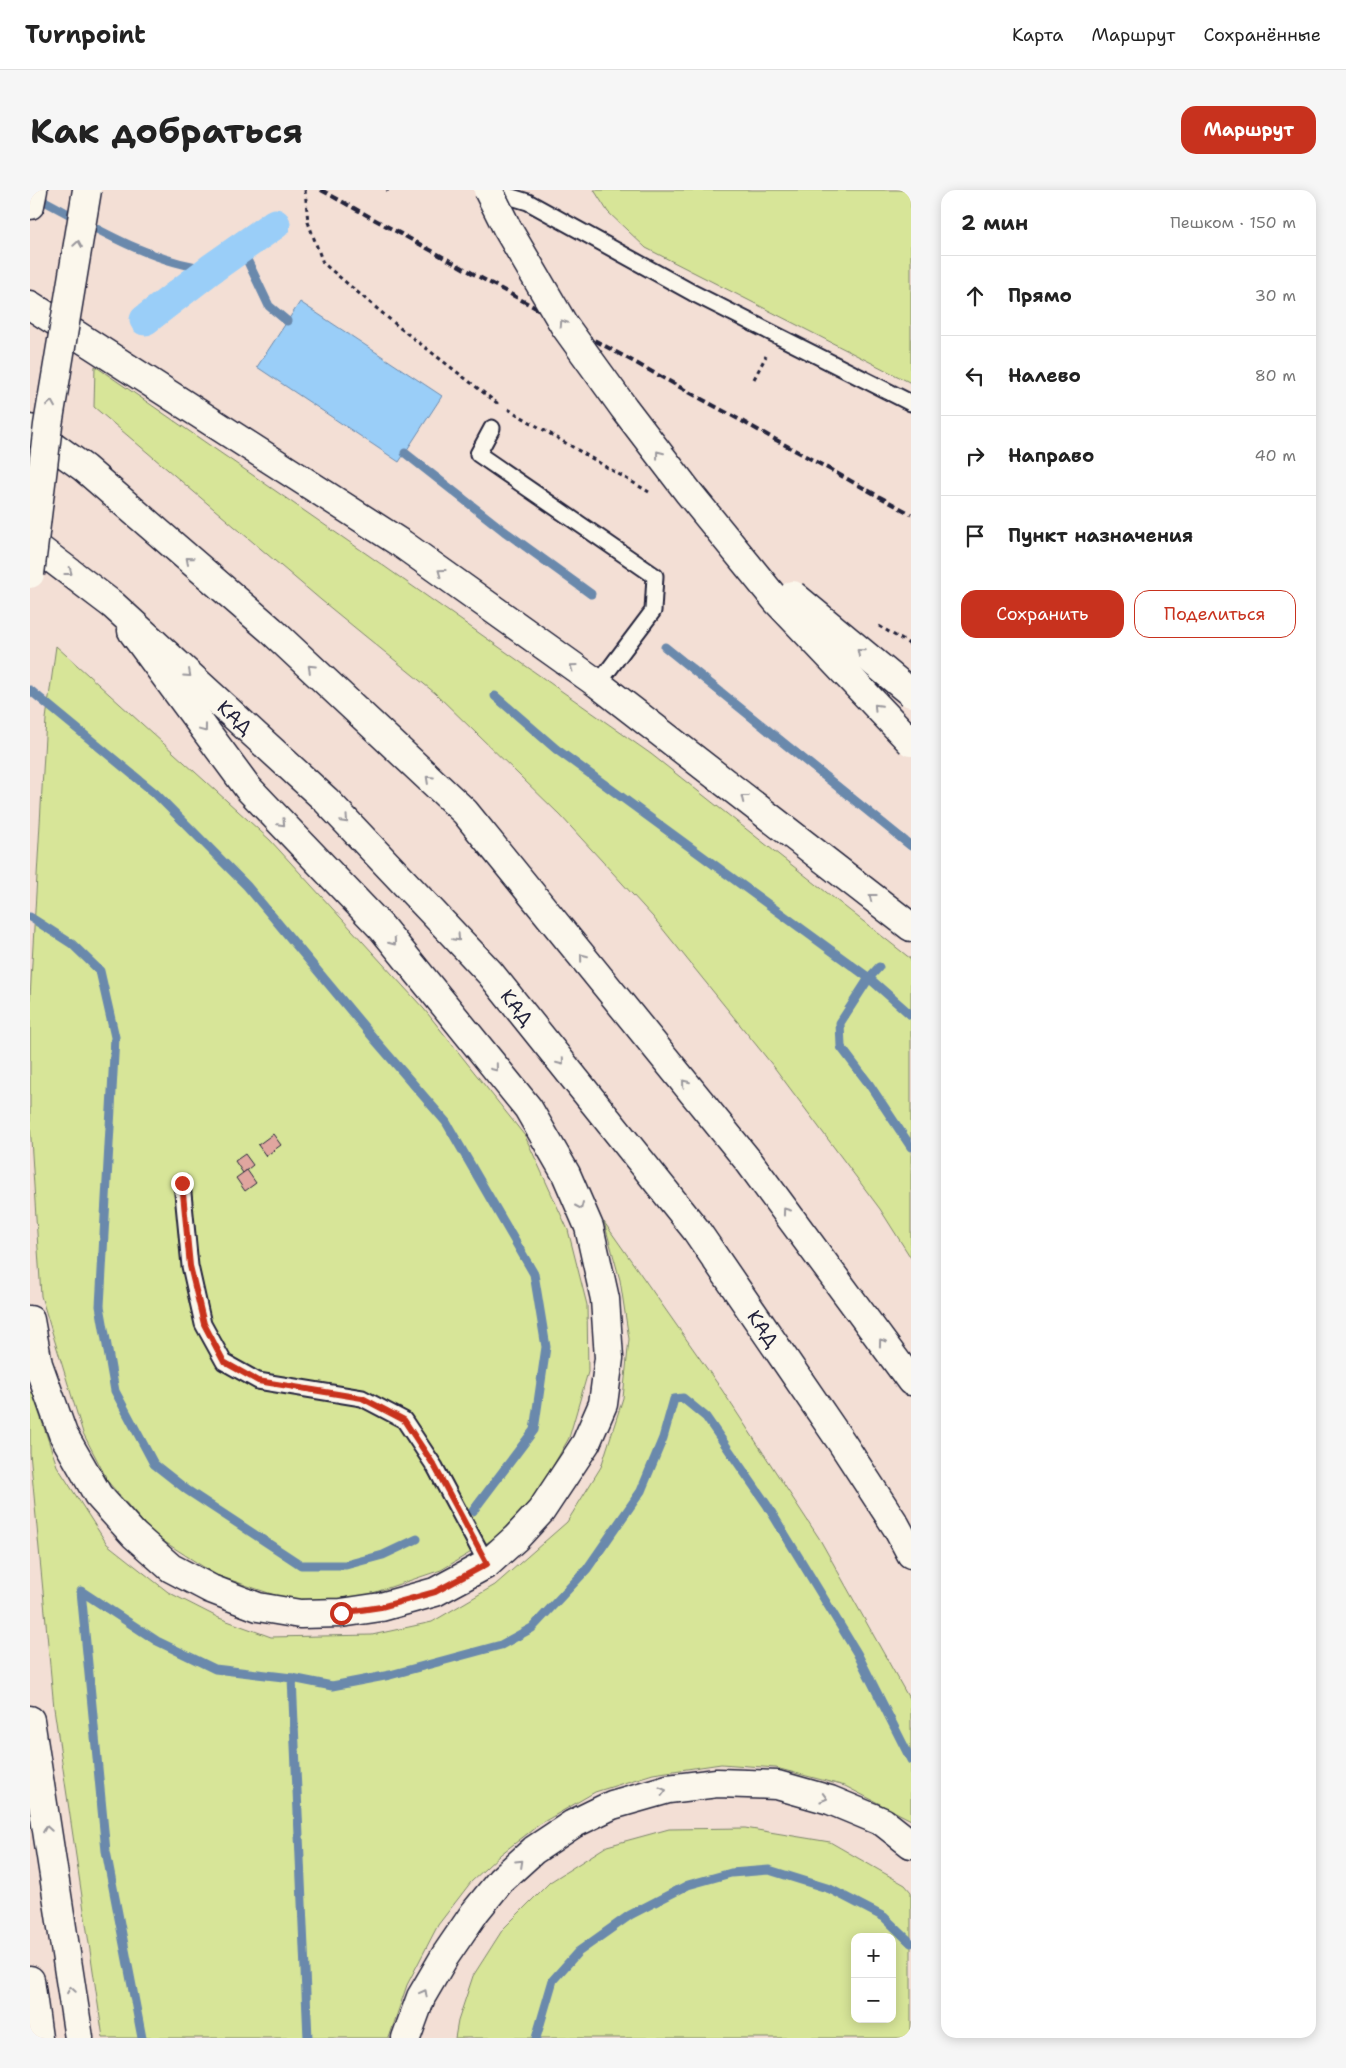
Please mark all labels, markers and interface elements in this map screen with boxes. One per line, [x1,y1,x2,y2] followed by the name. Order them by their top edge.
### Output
[25,19,146,51] text: Turnpoint
[1012,23,1063,47] text: Карта
[1091,23,1175,47] text: Маршрут
[1203,23,1321,47] text: Сохранённые
[1181,106,1316,154] button: Маршрут
[30,107,303,154] text: Как добраться
[961,209,1028,237] text: 2 мин
[1170,212,1296,233] text: Пешком · 150 m
[73,239,83,248] one-way arrow
[961,282,989,310] icon: ahead
[1008,283,1072,308] text: Прямо
[1255,285,1296,306] text: 30 m
[560,319,570,328] one-way arrow
[961,362,989,390] icon: left
[1008,363,1081,388] text: Налево
[1255,365,1296,386] text: 80 m
[46,400,56,408] one-way arrow
[961,442,989,470] icon: right
[1008,443,1094,468] text: Направо
[1254,445,1296,466] text: 40 m
[657,451,665,460] one-way arrow
[961,522,989,550] icon: arrive
[1008,523,1193,548] text: Пункт назначения
[186,556,195,565] one-way arrow
[63,566,72,574] one-way arrow
[437,569,447,578] one-way arrow
[961,590,1124,638] button: Сохранить
[1134,590,1296,638] button: Поделиться
[856,648,865,657] one-way arrow
[570,664,579,673] one-way arrow
[307,665,316,674] one-way arrow
[182,668,191,677] one-way arrow
[212,694,259,740] street label: КАД
[874,703,883,712] one-way arrow
[199,723,207,732] one-way arrow
[426,776,435,785] one-way arrow
[741,795,750,803] one-way arrow
[339,814,348,823] one-way arrow
[276,818,285,827] one-way arrow
[869,894,878,903] one-way arrow
[451,932,460,941] one-way arrow
[388,936,396,945] one-way arrow
[580,954,588,963] one-way arrow
[495,984,540,1031] street label: КАД
[556,1056,564,1065] one-way arrow
[490,1062,498,1071] one-way arrow
[683,1080,691,1089] one-way arrow
[171,1172,194,1195] route end
[573,1201,584,1210] one-way arrow
[783,1208,791,1217] one-way arrow
[742,1305,785,1352] street label: КАД
[879,1338,888,1348] one-way arrow
[330,1602,353,1625] route start
[659,1786,667,1796] one-way arrow
[819,1793,827,1803] one-way arrow
[42,1825,52,1834] one-way arrow
[514,1860,523,1869] one-way arrow
[851,1933,896,2023] map controls
[851,1933,896,1978] button: +
[851,1978,896,2023] button: −
[67,1985,77,1994] one-way arrow
[418,1989,428,1998] one-way arrow

